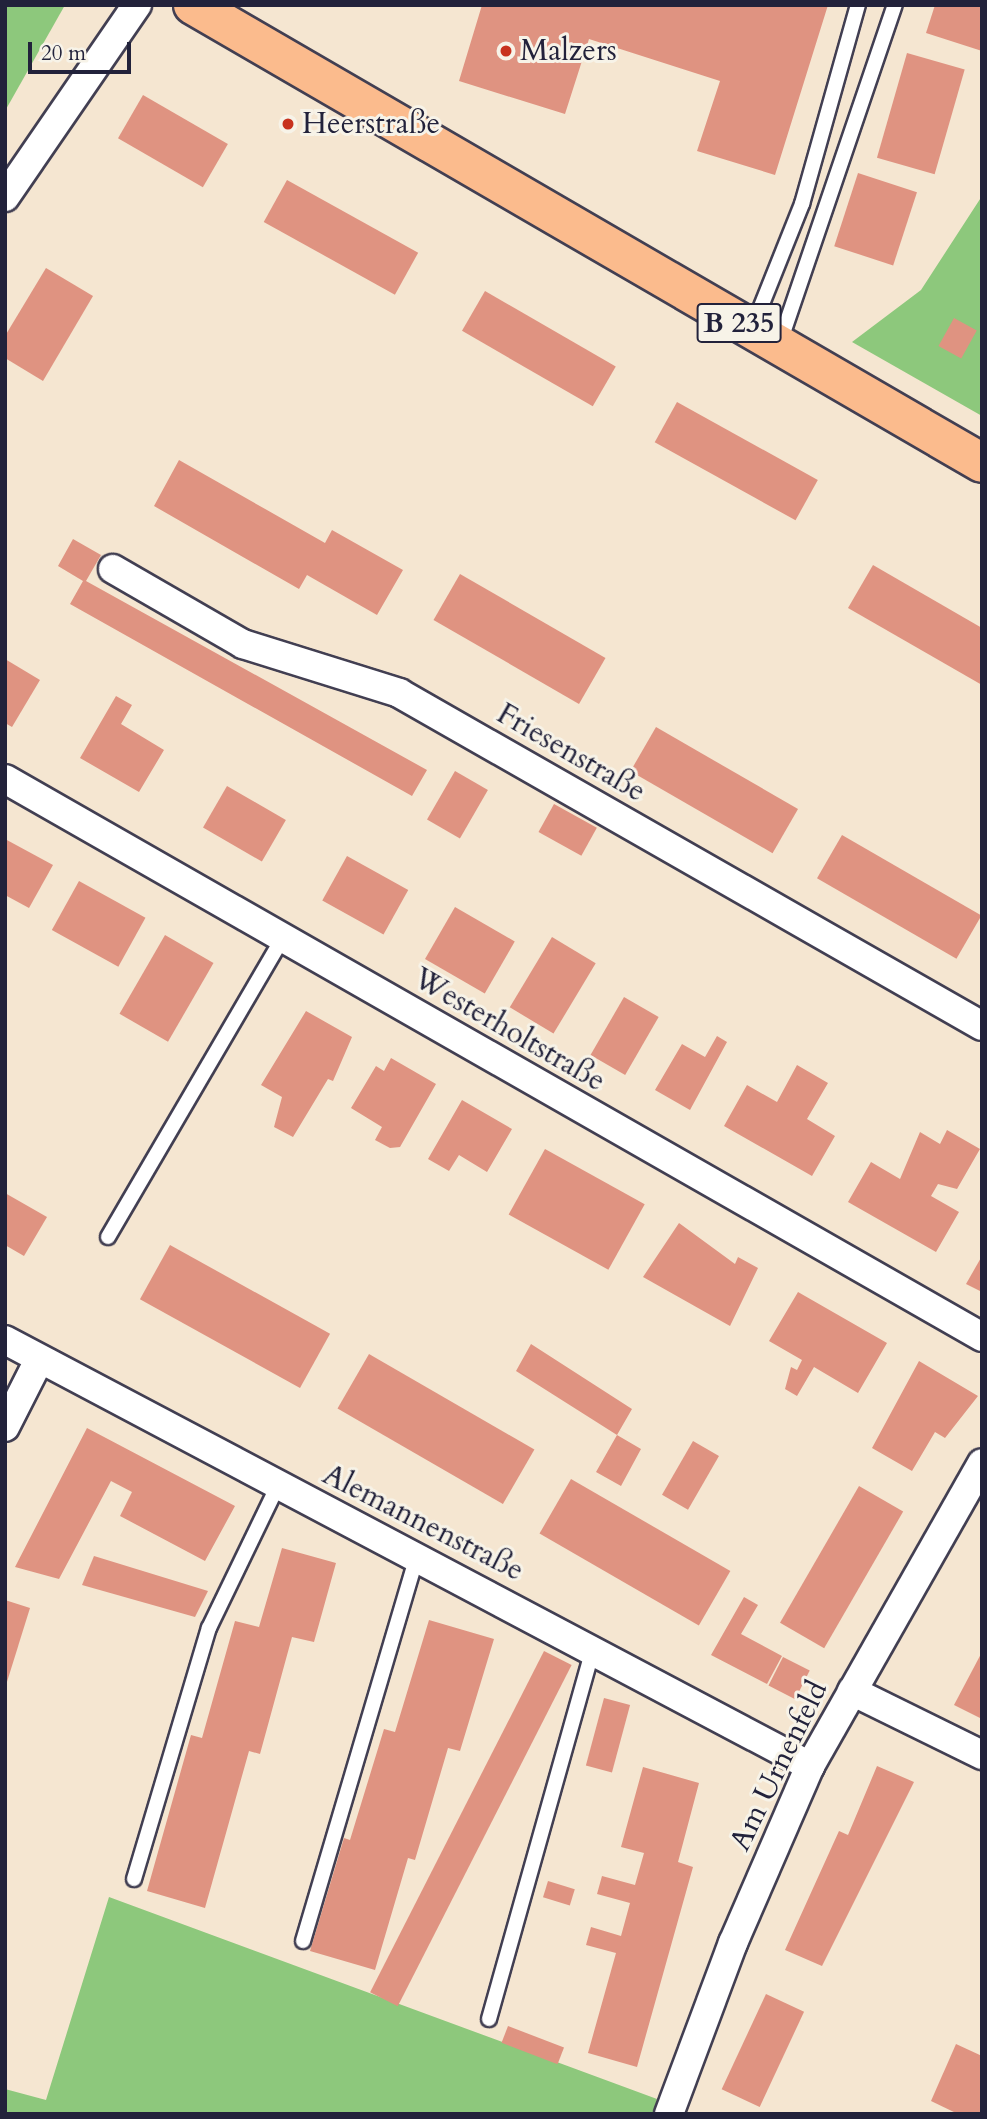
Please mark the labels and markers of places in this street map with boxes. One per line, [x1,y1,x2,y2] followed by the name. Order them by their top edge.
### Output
[520,33,617,69] place label: Malzers
[498,43,514,59] marker: Malzers
[302,106,440,142] place label: Heerstraße
[280,116,296,132] marker: Heerstraße

